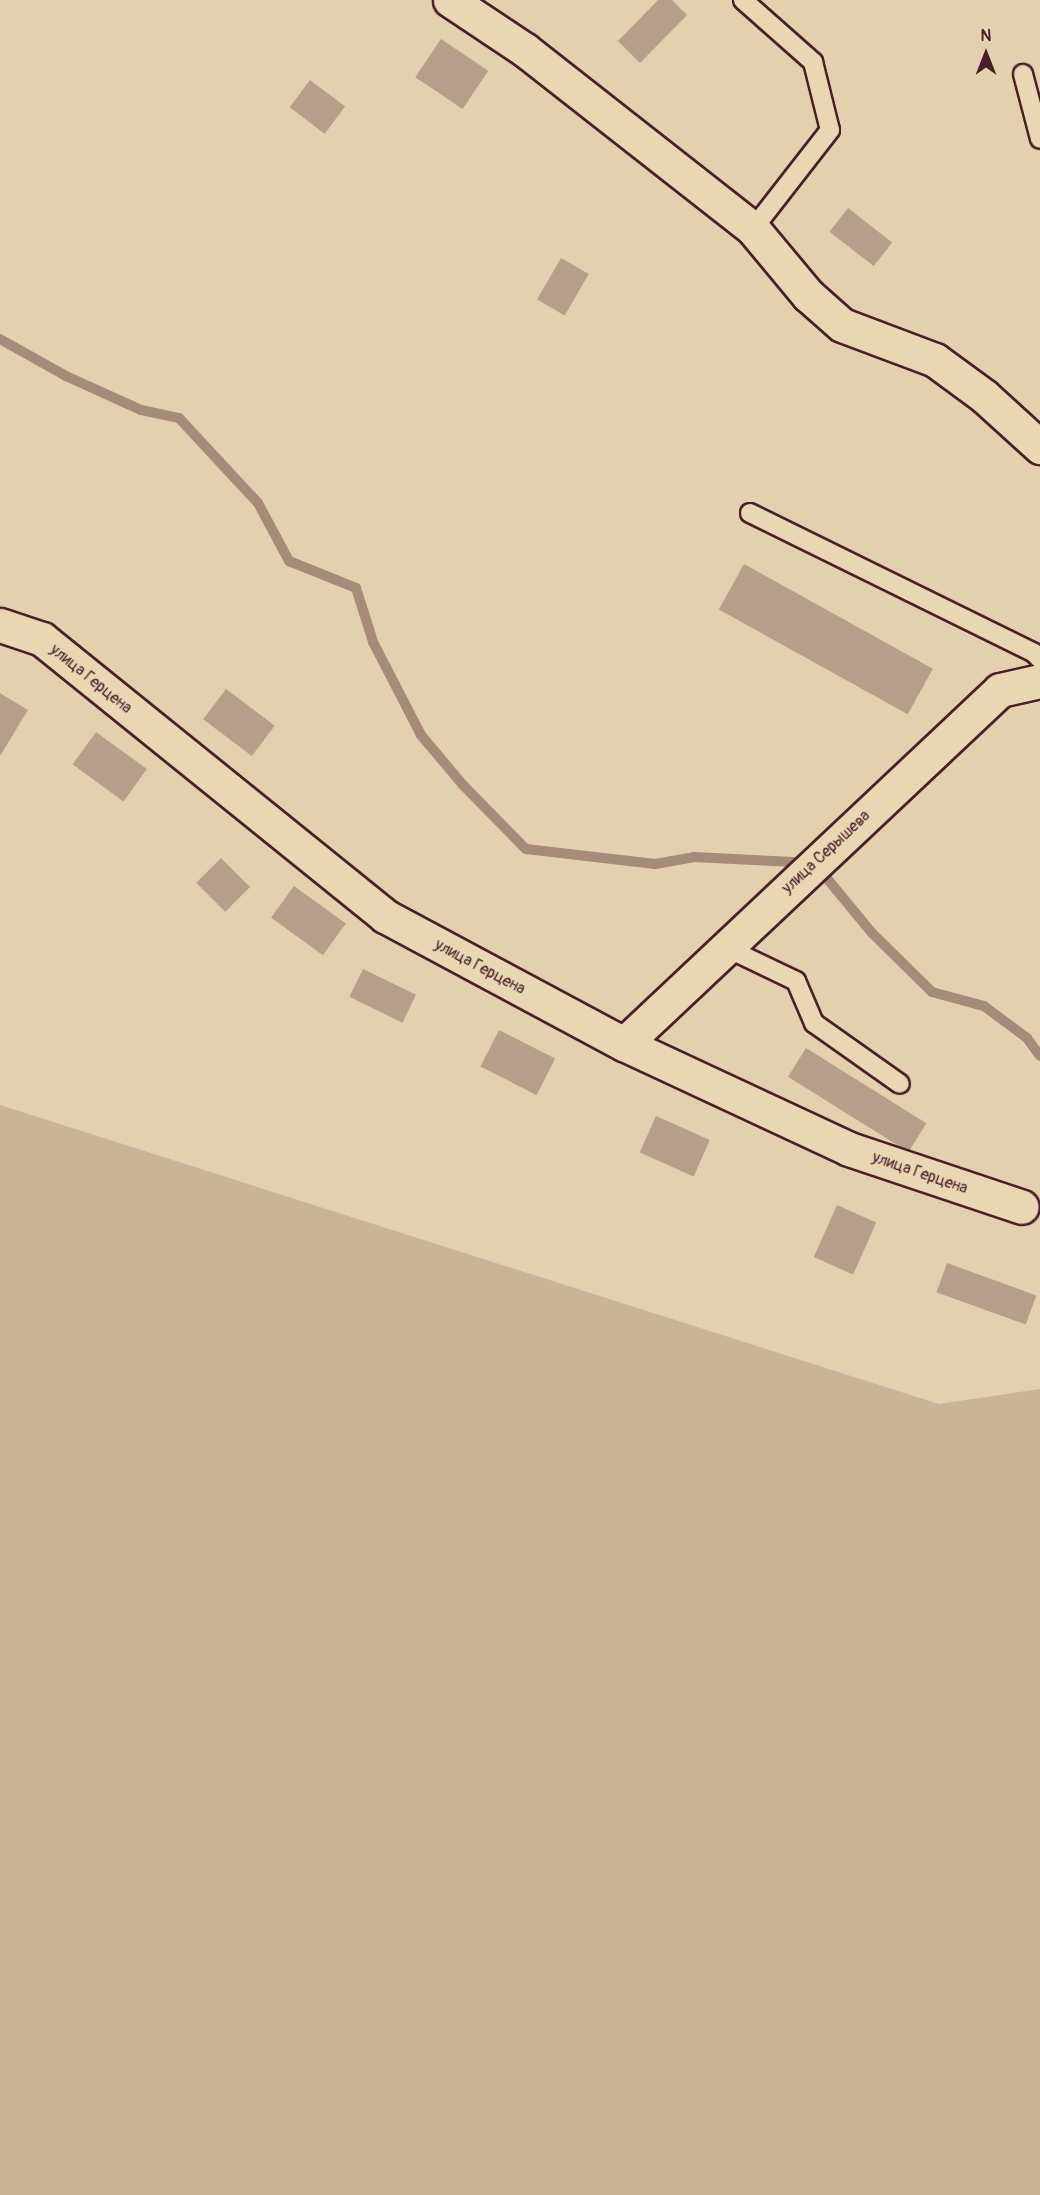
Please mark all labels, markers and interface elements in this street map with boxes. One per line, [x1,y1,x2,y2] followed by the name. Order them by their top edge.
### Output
[956,24,1016,84] north arrow
[981,26,991,46] text: N
[46,640,136,718] street label: улица Герцена
[778,806,874,898] street label: улица Серышева
[431,935,529,999] street label: улица Герцена
[870,1148,970,1198] street label: улица Герцена

